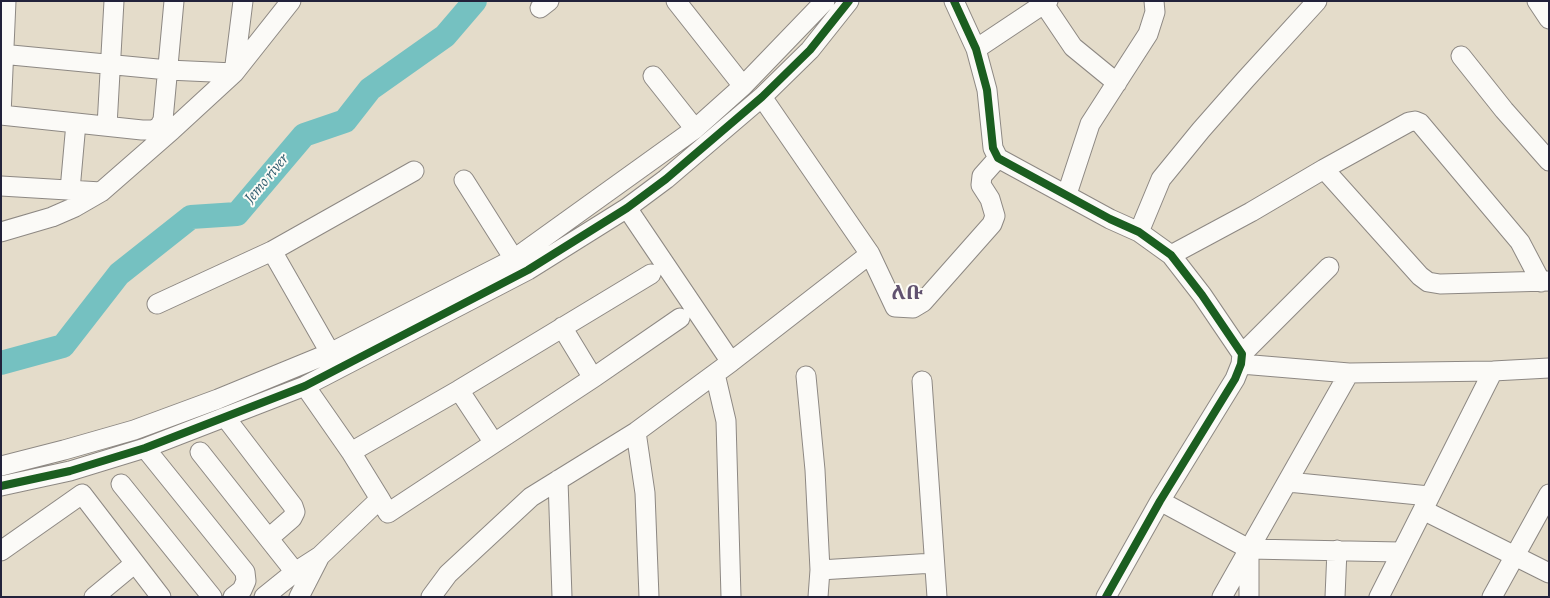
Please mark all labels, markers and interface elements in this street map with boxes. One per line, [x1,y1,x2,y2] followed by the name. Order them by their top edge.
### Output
[241,150,293,208] water label: Jemo river
[891,282,923,306] district label: ለቡ

